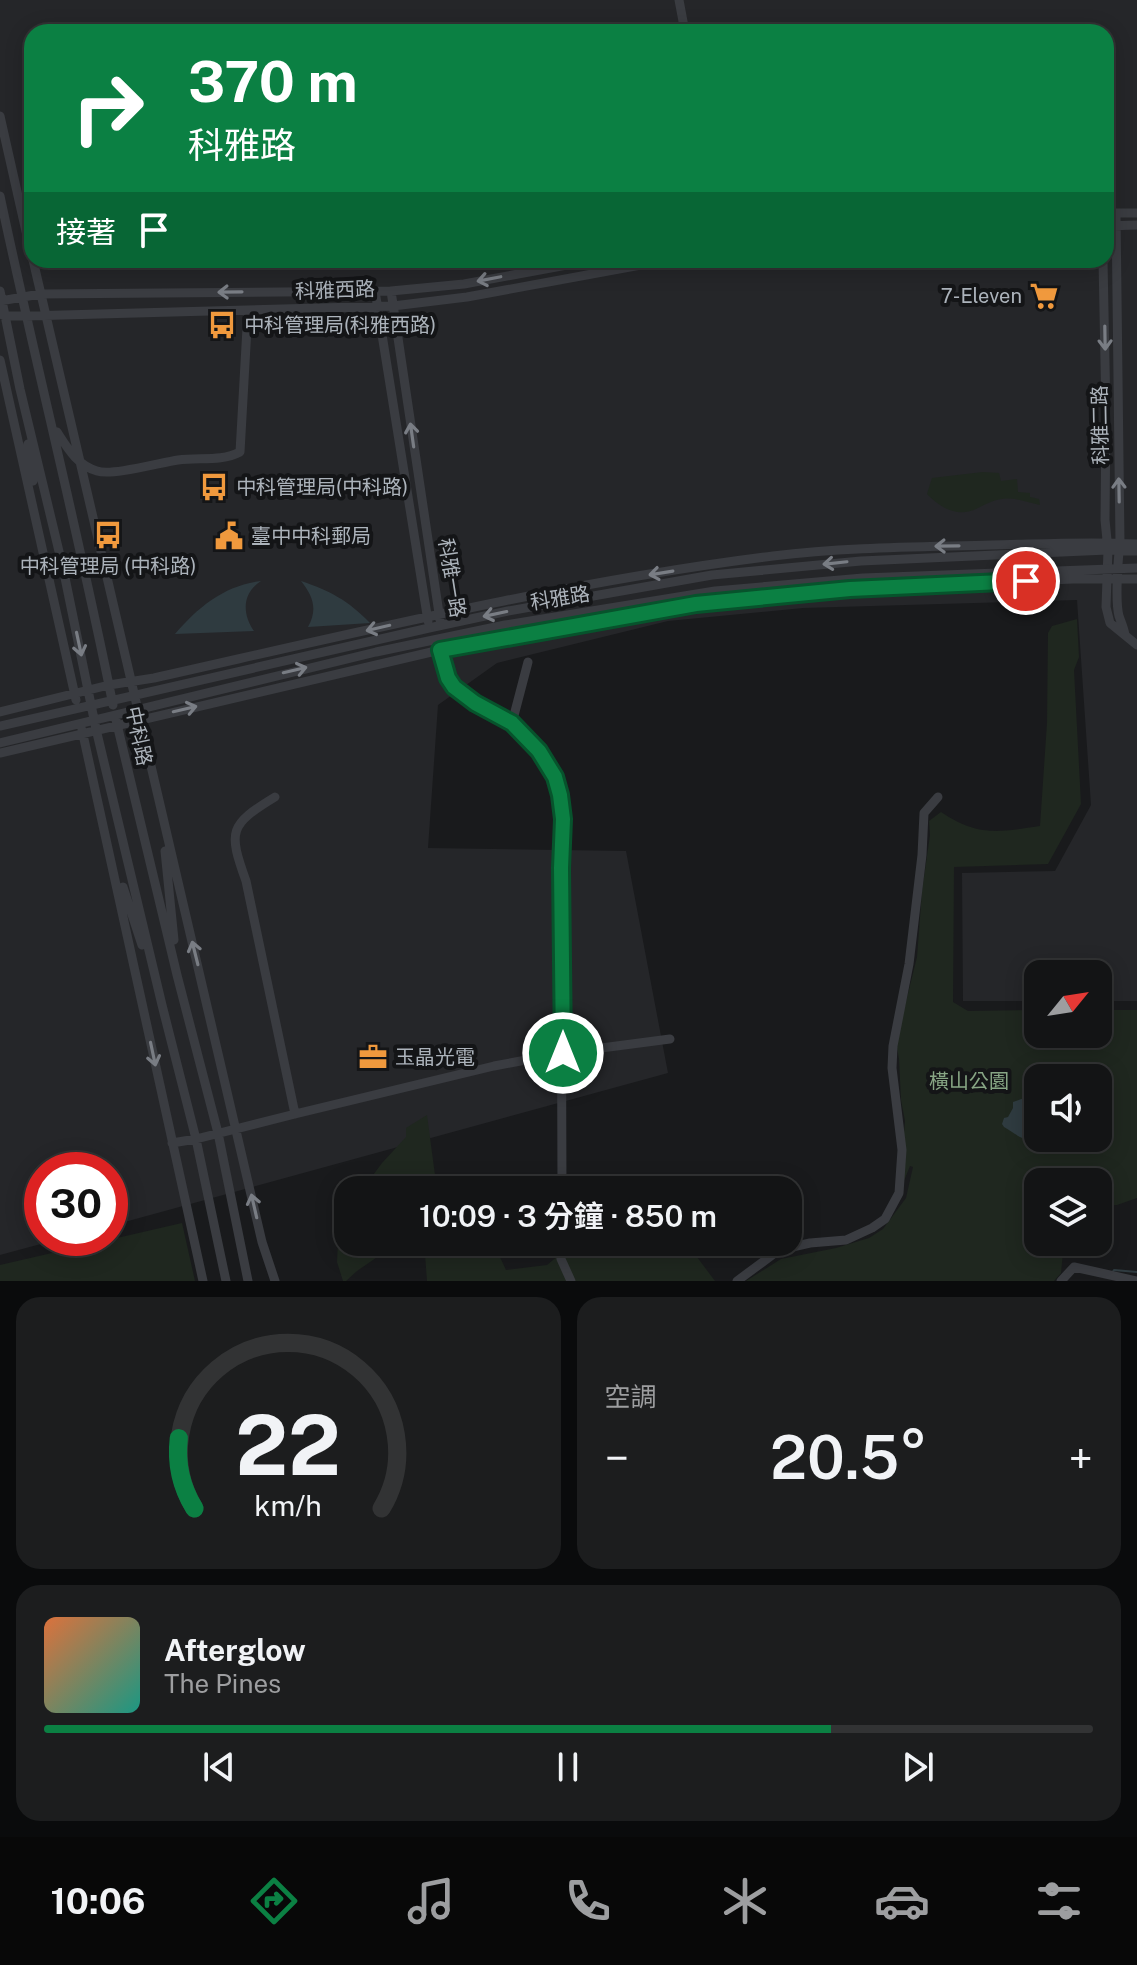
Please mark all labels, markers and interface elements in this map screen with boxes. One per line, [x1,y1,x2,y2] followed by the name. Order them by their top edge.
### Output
[188,49,358,115] text: 370 m
[56,56,160,160] icon: right
[188,124,296,166] text: 科雅路
[132,208,176,252] icon: arrive
[56,214,116,250] text: 接著
[477,273,503,288] one-way arrow
[295,277,375,303] street label: 科雅西路
[1029,281,1059,311] supermarket icon: 7-Eleven
[217,284,244,300] one-way arrow
[941,284,1022,308] place label: 7-Eleven
[207,310,237,340] bus stop icon: 中科管理局(科雅西路)
[244,313,436,337] place label: 中科管理局(科雅西路)
[1097,324,1112,351] one-way arrow
[1087,385,1113,465] street label: 科雅二路
[404,423,419,448] one-way arrow
[199,472,229,502] bus stop icon: 中科管理局(中科路)
[236,475,408,499] place label: 中科管理局(中科路)
[1111,477,1127,504] one-way arrow
[93,520,123,550] bus stop icon: 中科管理局 (中科路)
[214,521,244,551] public building icon: 臺中中科郵局
[251,524,371,548] place label: 臺中中科郵局
[434,537,470,619] street label: 科雅一路
[934,538,961,554] one-way arrow
[992,547,1060,615] pin
[19,554,197,578] place label: 中科管理局 (中科路)
[822,556,849,571] one-way arrow
[1004,559,1048,603] icon: arrive
[649,566,674,581] one-way arrow
[528,581,592,615] street label: 科雅路
[483,607,509,622] one-way arrow
[366,621,391,636] one-way arrow
[72,631,87,656] one-way arrow
[281,662,307,677] one-way arrow
[172,701,197,716] one-way arrow
[121,704,157,768] street label: 中科路
[186,941,201,966] one-way arrow
[1024,960,1112,1048] north arrow
[1024,960,1112,1256] map controls
[521,1011,605,1095] position arrow
[146,1041,161,1066] one-way arrow
[358,1042,388,1072] office icon: 玉晶光電
[395,1045,475,1069] place label: 玉晶光電
[1024,1064,1112,1152] button: sound
[929,1069,1009,1093] park label: 橫山公園
[24,1152,128,1256] speed limit sign: 30
[1024,1168,1112,1256] button: layers
[246,1194,261,1219] one-way arrow
[419,1198,717,1234] text: 10:09 · 3 分鐘 · 850 m
[605,1381,657,1412] text: 空調
[235,1396,341,1494] text: 22
[770,1422,927,1493] text: 20.5°
[605,1432,629,1484] text: −
[1069,1432,1093,1484] text: +
[255,1489,322,1522] text: km/h
[164,1632,306,1668] text: Afterglow
[164,1668,281,1699] text: The Pines
[197,1745,241,1789] icon: previous
[546,1745,590,1789] icon: pause
[896,1745,940,1789] icon: next
[246,1873,302,1929] icon: directions
[403,1873,459,1929] icon: music
[560,1873,616,1929] icon: phone
[717,1873,773,1929] icon: climate
[874,1873,930,1929] icon: car
[1031,1873,1087,1929] icon: filters
[50,1880,146,1922] text: 10:06

